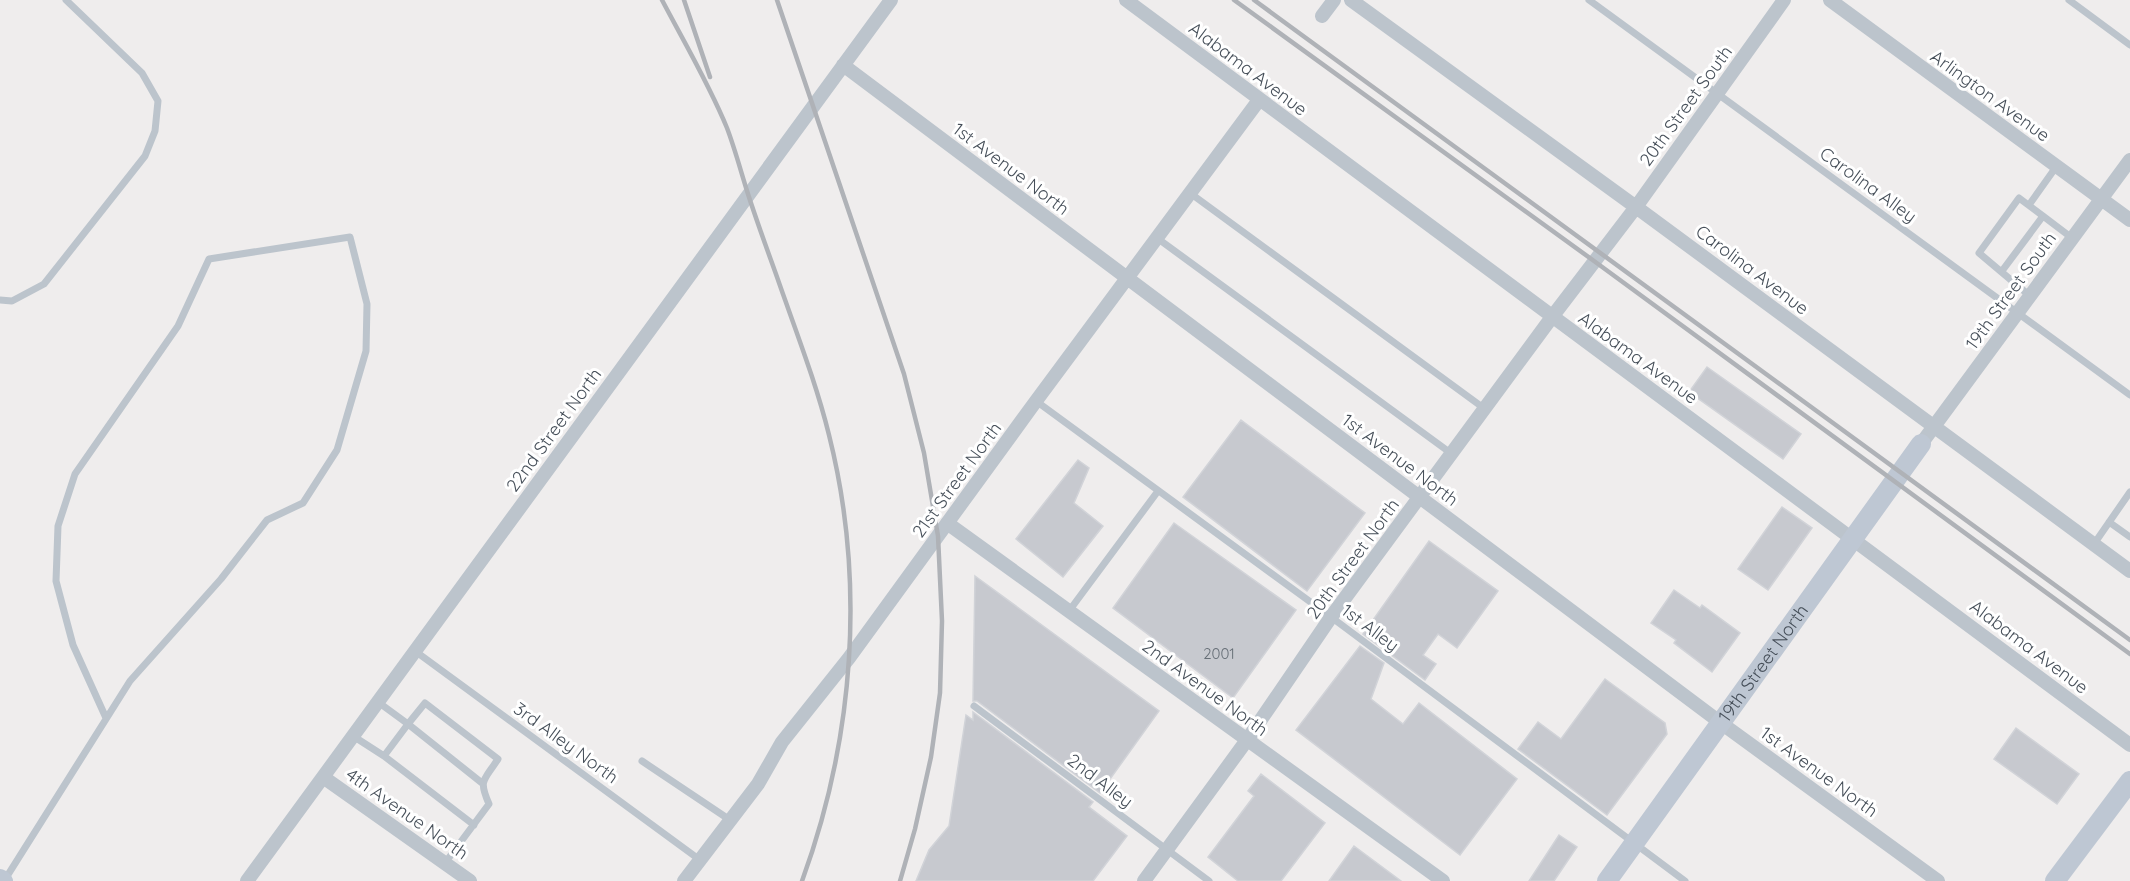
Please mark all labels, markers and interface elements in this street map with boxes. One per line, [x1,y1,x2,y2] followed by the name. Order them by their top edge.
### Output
[1185,17,1312,121] street label: Alabama Avenue
[1634,41,1737,171] street label: 20th Street South
[1926,45,2054,147] street label: Arlington Avenue
[949,117,1074,220] street label: 1st Avenue North
[1815,142,1921,228] street label: Carolina Alley
[1691,220,1813,320] street label: Carolina Avenue
[1960,227,2061,354] street label: 19th Street South
[1574,306,1703,409] street label: Alabama Avenue
[501,363,606,496] street label: 22nd Street North
[1338,408,1463,511] street label: 1st Avenue North
[907,417,1006,542] street label: 21st Street North
[1301,494,1404,623] street label: 20th Street North
[1966,595,2093,699] street label: Alabama Avenue
[1337,599,1404,657] street label: 1st Alley
[1713,600,1813,726] street label: 19th Street North
[1138,634,1273,741] street label: 2nd Avenue North
[1203,644,1235,663] house number: 2001
[509,697,623,788] street label: 3rd Alley North
[1756,721,1883,822] street label: 1st Avenue North
[1063,748,1138,813] street label: 2nd Alley
[342,763,473,864] street label: 4th Avenue North

